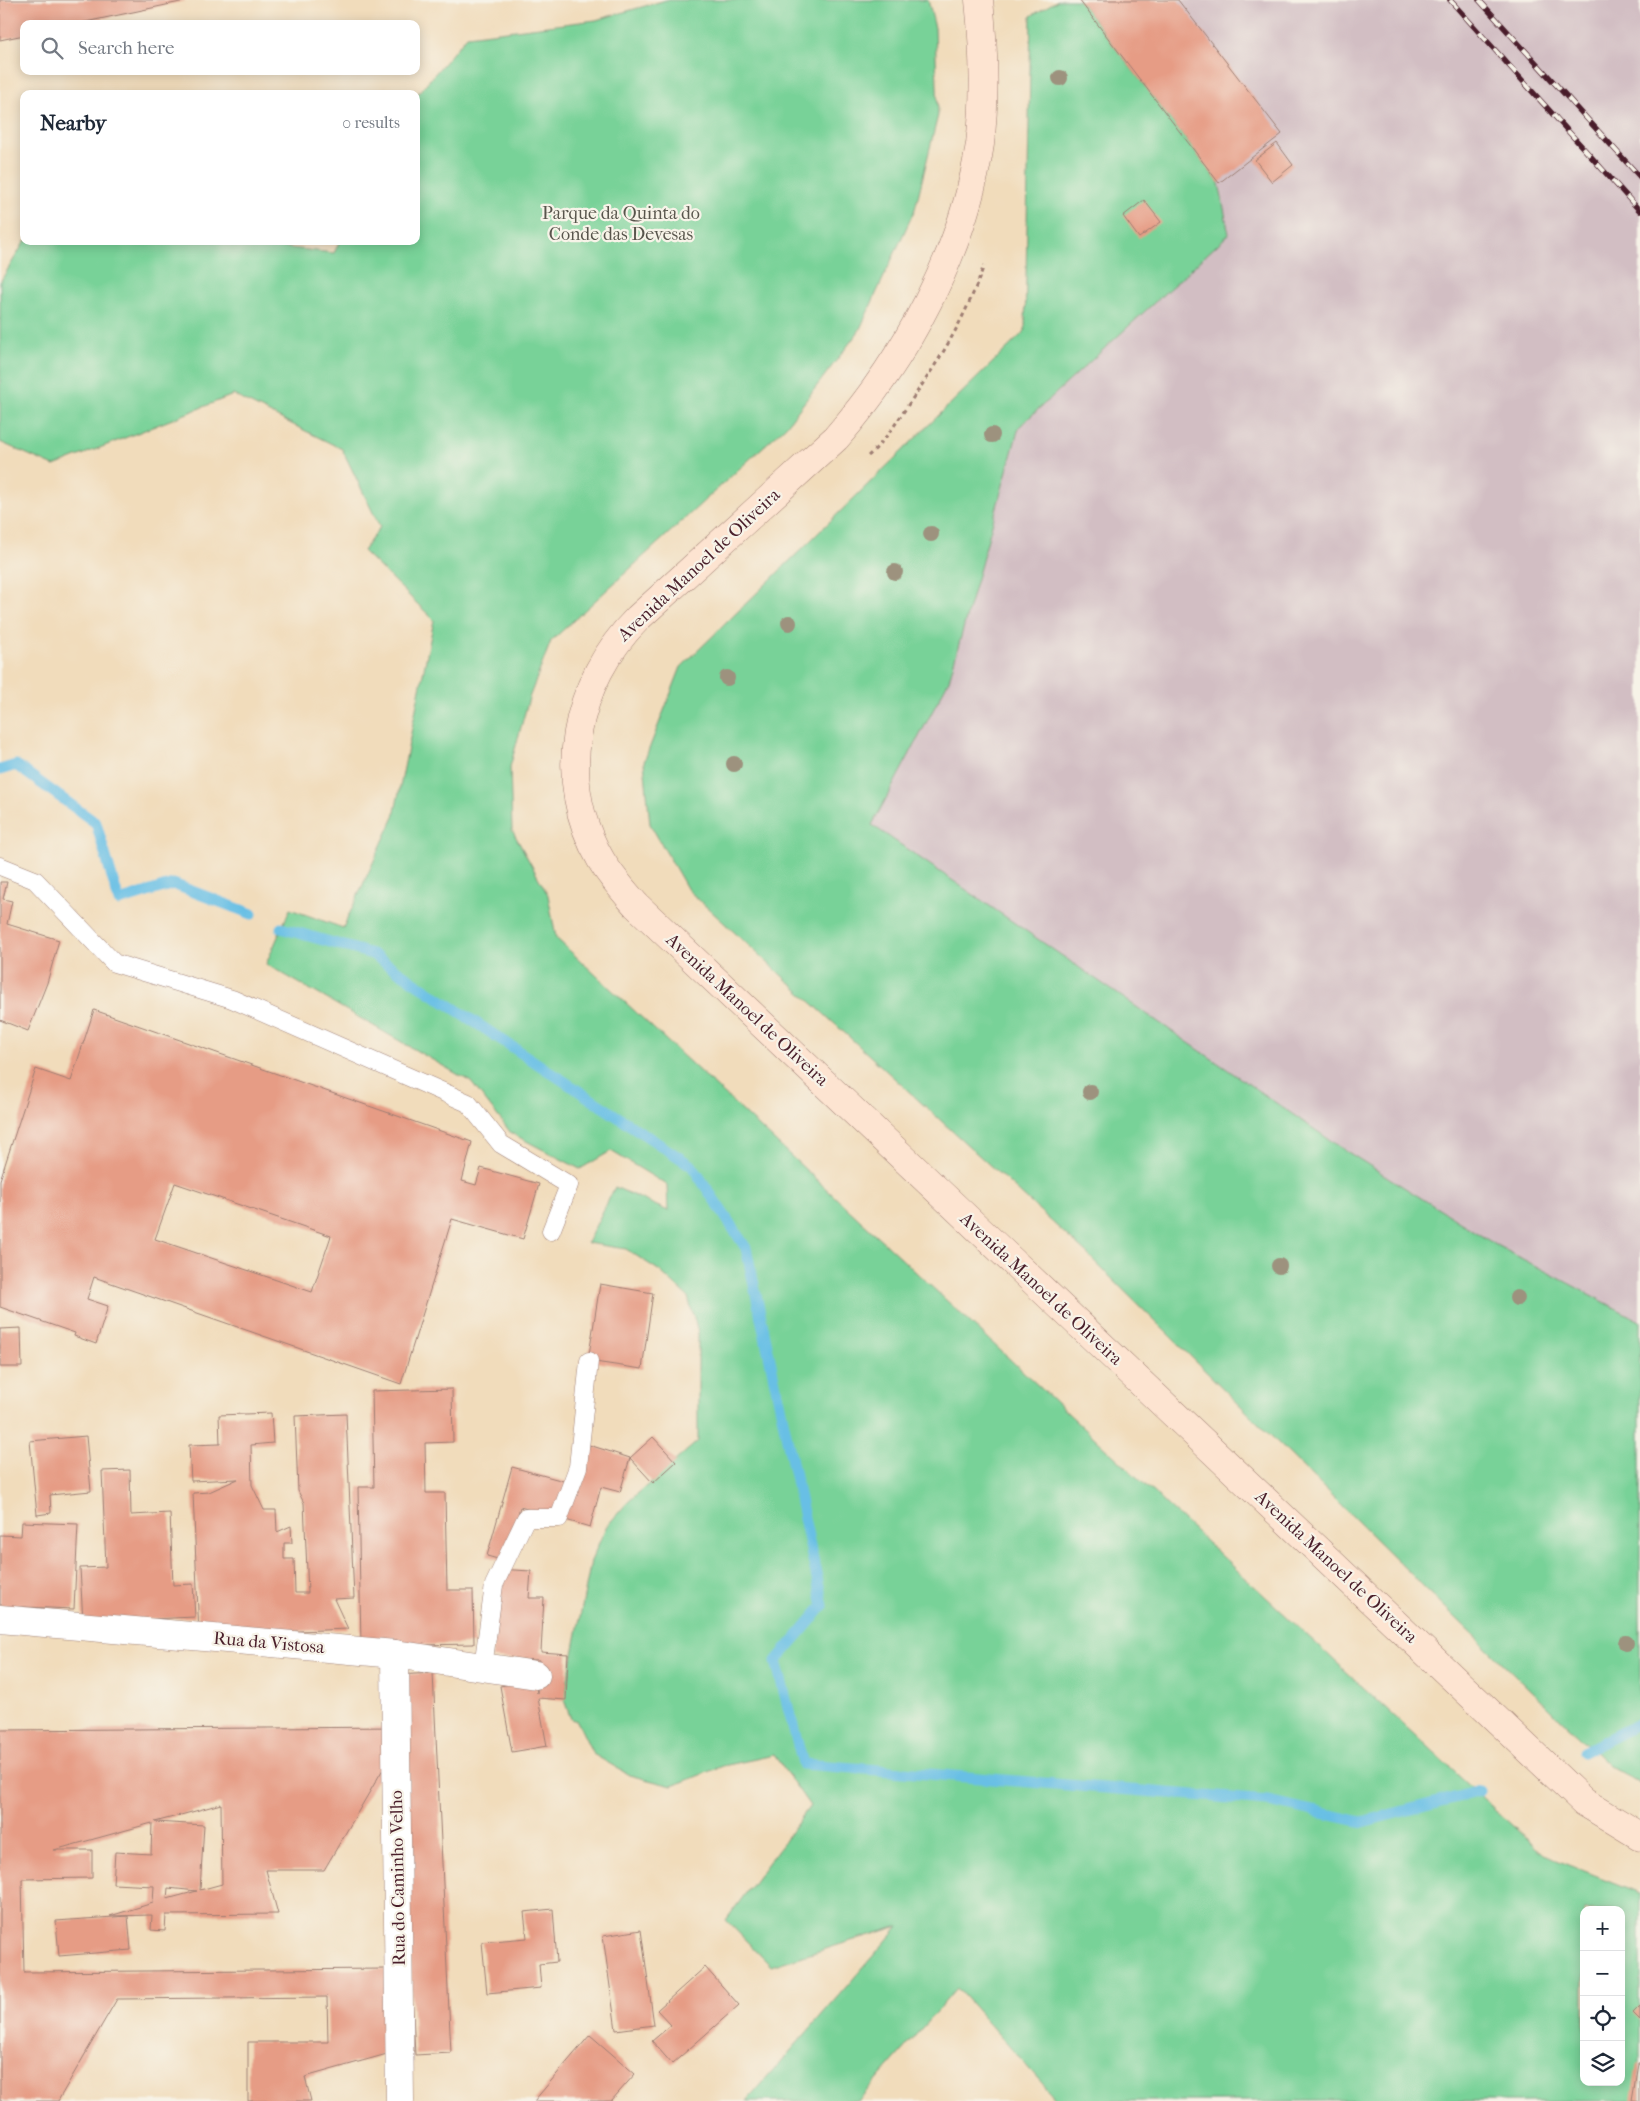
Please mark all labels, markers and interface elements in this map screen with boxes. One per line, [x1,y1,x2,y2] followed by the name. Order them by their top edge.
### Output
[20,20,420,75] search box
[38,34,66,62] icon: search
[78,37,174,59] text: Search here
[40,111,106,135] text: Nearby
[342,113,400,132] text: 0 results
[542,203,700,245] park label: Parque da Quinta do Conde das Devesas
[613,484,785,646] street label: Avenida Manoel de Oliveira
[661,929,833,1091] street label: Avenida Manoel de Oliveira
[955,1208,1127,1370] street label: Avenida Manoel de Oliveira
[1250,1486,1422,1648] street label: Avenida Manoel de Oliveira
[213,1628,326,1658] street label: Rua da Vistosa
[386,1790,410,1966] street label: Rua do Caminho Velho
[1580,1906,1625,2086] map controls
[1580,1906,1625,1951] button: +
[1580,1951,1625,1996] button: −
[1580,1996,1625,2041] button: locate
[1580,2041,1625,2086] button: layers

